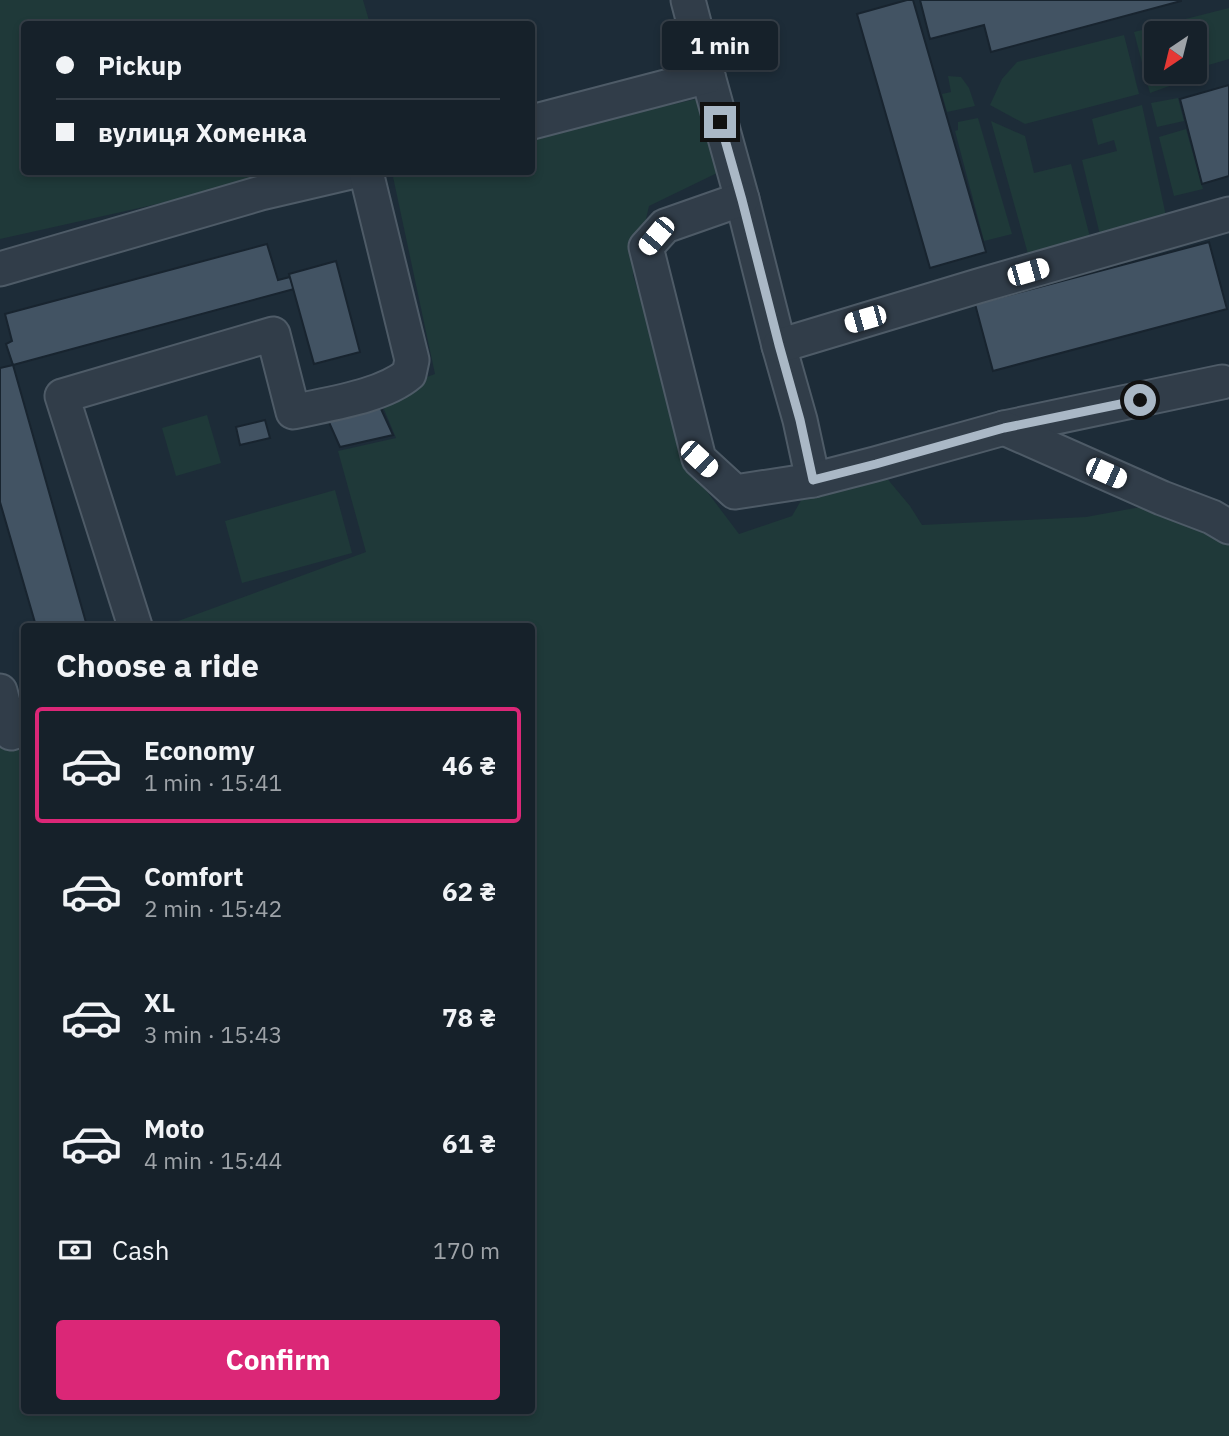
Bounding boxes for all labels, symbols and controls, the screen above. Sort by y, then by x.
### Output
callout: 1 min [662,20,778,69]
north arrow [1144,21,1208,84]
map controls [1144,21,1207,84]
text: 1 min [690,30,750,60]
text: Pickup [98,48,182,82]
route end [704,106,736,138]
text: вулиця Хоменка [98,115,307,149]
car [635,213,678,259]
car [1005,256,1052,288]
car [842,303,889,335]
route start [1124,384,1156,416]
car [677,437,722,481]
car [1083,455,1130,491]
text: Choose a ride [56,644,259,686]
text: Economy [144,733,255,767]
icon: car [60,734,123,797]
text: 46 ₴ [442,748,496,782]
text: 1 min · 15:41 [144,767,282,797]
text: Comfort [144,859,243,893]
icon: car [60,860,123,923]
text: 62 ₴ [442,874,496,908]
text: 2 min · 15:42 [144,893,282,923]
text: XL [144,985,175,1019]
icon: car [60,986,123,1049]
text: 78 ₴ [442,1000,496,1034]
text: 3 min · 15:43 [144,1019,282,1049]
text: Moto [144,1111,204,1145]
icon: car [60,1112,123,1175]
text: 61 ₴ [442,1126,496,1160]
text: 4 min · 15:44 [144,1145,282,1175]
icon: cash [56,1231,94,1269]
text: Cash [112,1233,169,1267]
text: 170 m [433,1235,500,1265]
button: Confirm [56,1320,500,1400]

